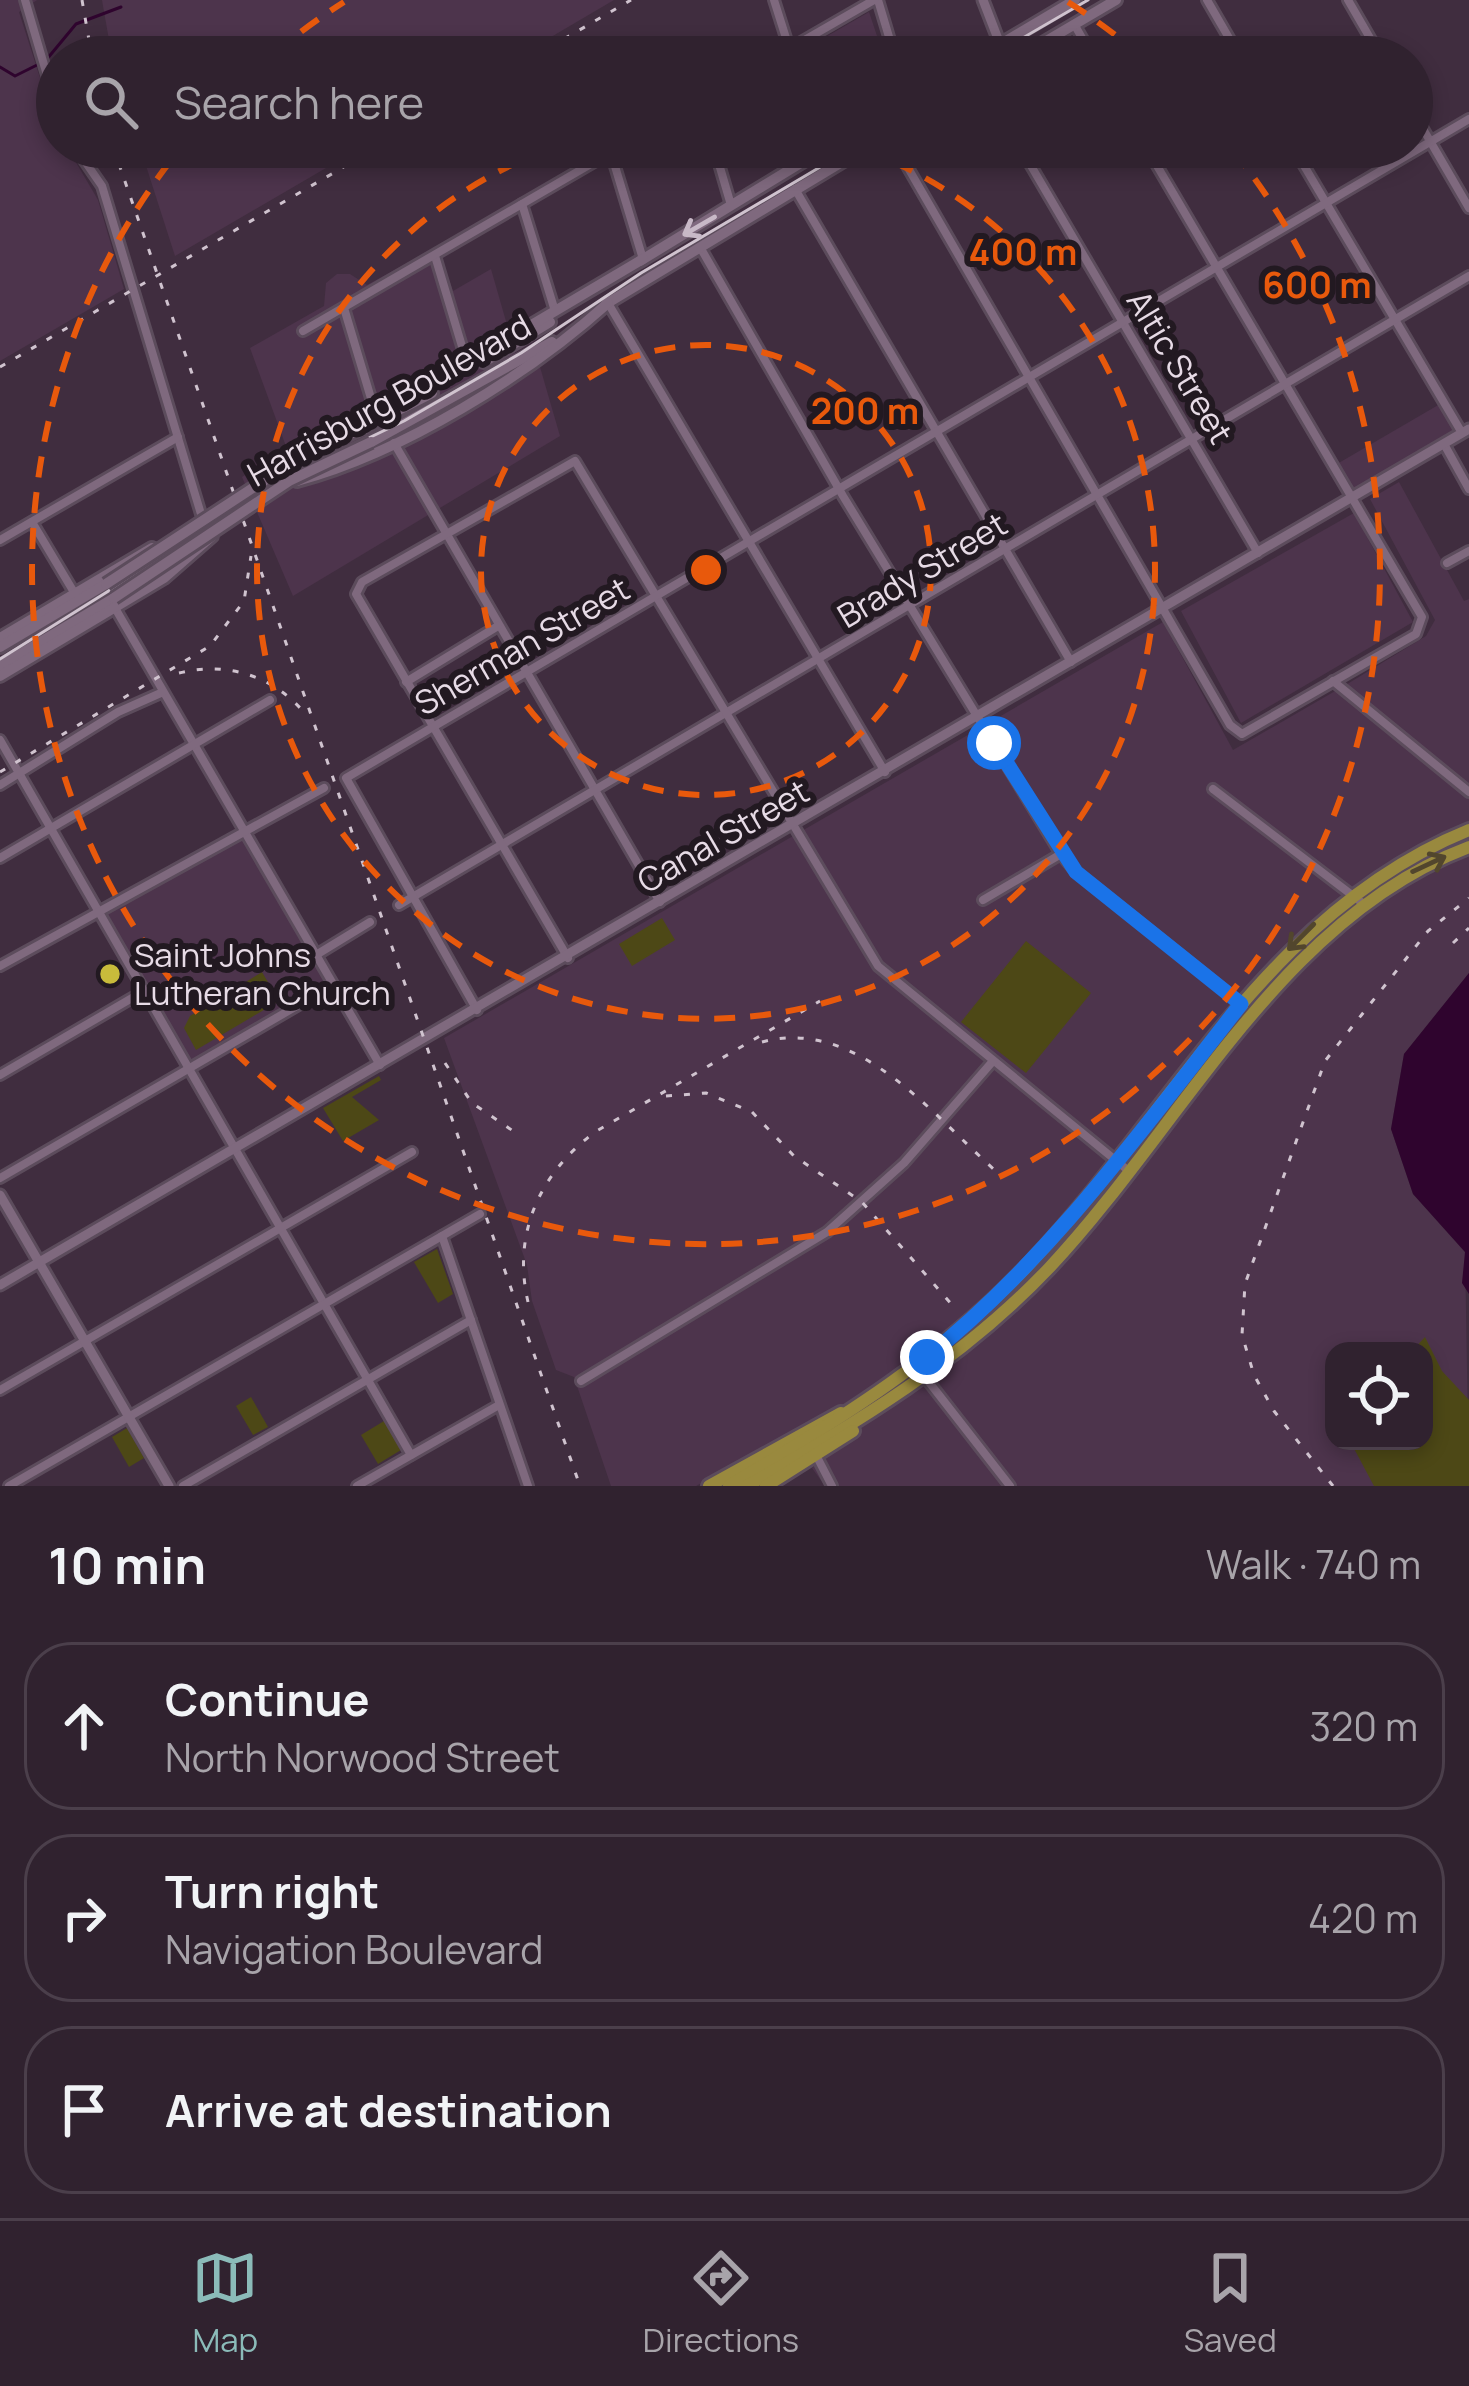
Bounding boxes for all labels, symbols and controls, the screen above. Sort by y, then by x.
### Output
search box [36,36,1433,168]
icon: search [78,69,144,135]
text: Search here [174,71,424,133]
one-way arrow [683,214,717,238]
text: 400 m [969,227,1077,276]
text: 600 m [1262,260,1372,309]
street label: Altic Street [1117,282,1244,452]
street label: Harrisburg Boulevard [239,303,538,496]
text: 200 m [811,386,919,435]
street label: Brady Street [829,501,1015,638]
centre of rings [685,549,727,591]
street label: Sherman Street [406,566,637,725]
route start [967,716,1021,770]
street label: Canal Street [629,768,817,903]
one-way arrow [1410,851,1446,873]
one-way arrow [1287,922,1316,951]
place label: Saint Johns Lutheran Church [134,932,391,1015]
marker: Saint Johns Lutheran Church [97,961,123,987]
route end [900,1330,954,1384]
map controls [1325,1342,1433,1450]
button: locate [1325,1342,1433,1450]
text: 10 min [48,1530,206,1599]
text: Walk · 740 m [1206,1537,1421,1591]
text: Continue [165,1668,370,1730]
icon: ahead [51,1693,117,1759]
text: 320 m [1310,1699,1418,1753]
text: North Norwood Street [165,1730,560,1784]
text: Turn right [165,1860,379,1922]
icon: right [51,1885,117,1951]
text: 420 m [1308,1891,1418,1945]
text: Navigation Boulevard [165,1922,543,1976]
icon: arrive [51,2077,117,2143]
text: Arrive at destination [165,2079,612,2141]
tab: Map [192,2245,258,2362]
tab: Directions [643,2245,799,2362]
tab: Saved [1184,2245,1277,2362]

